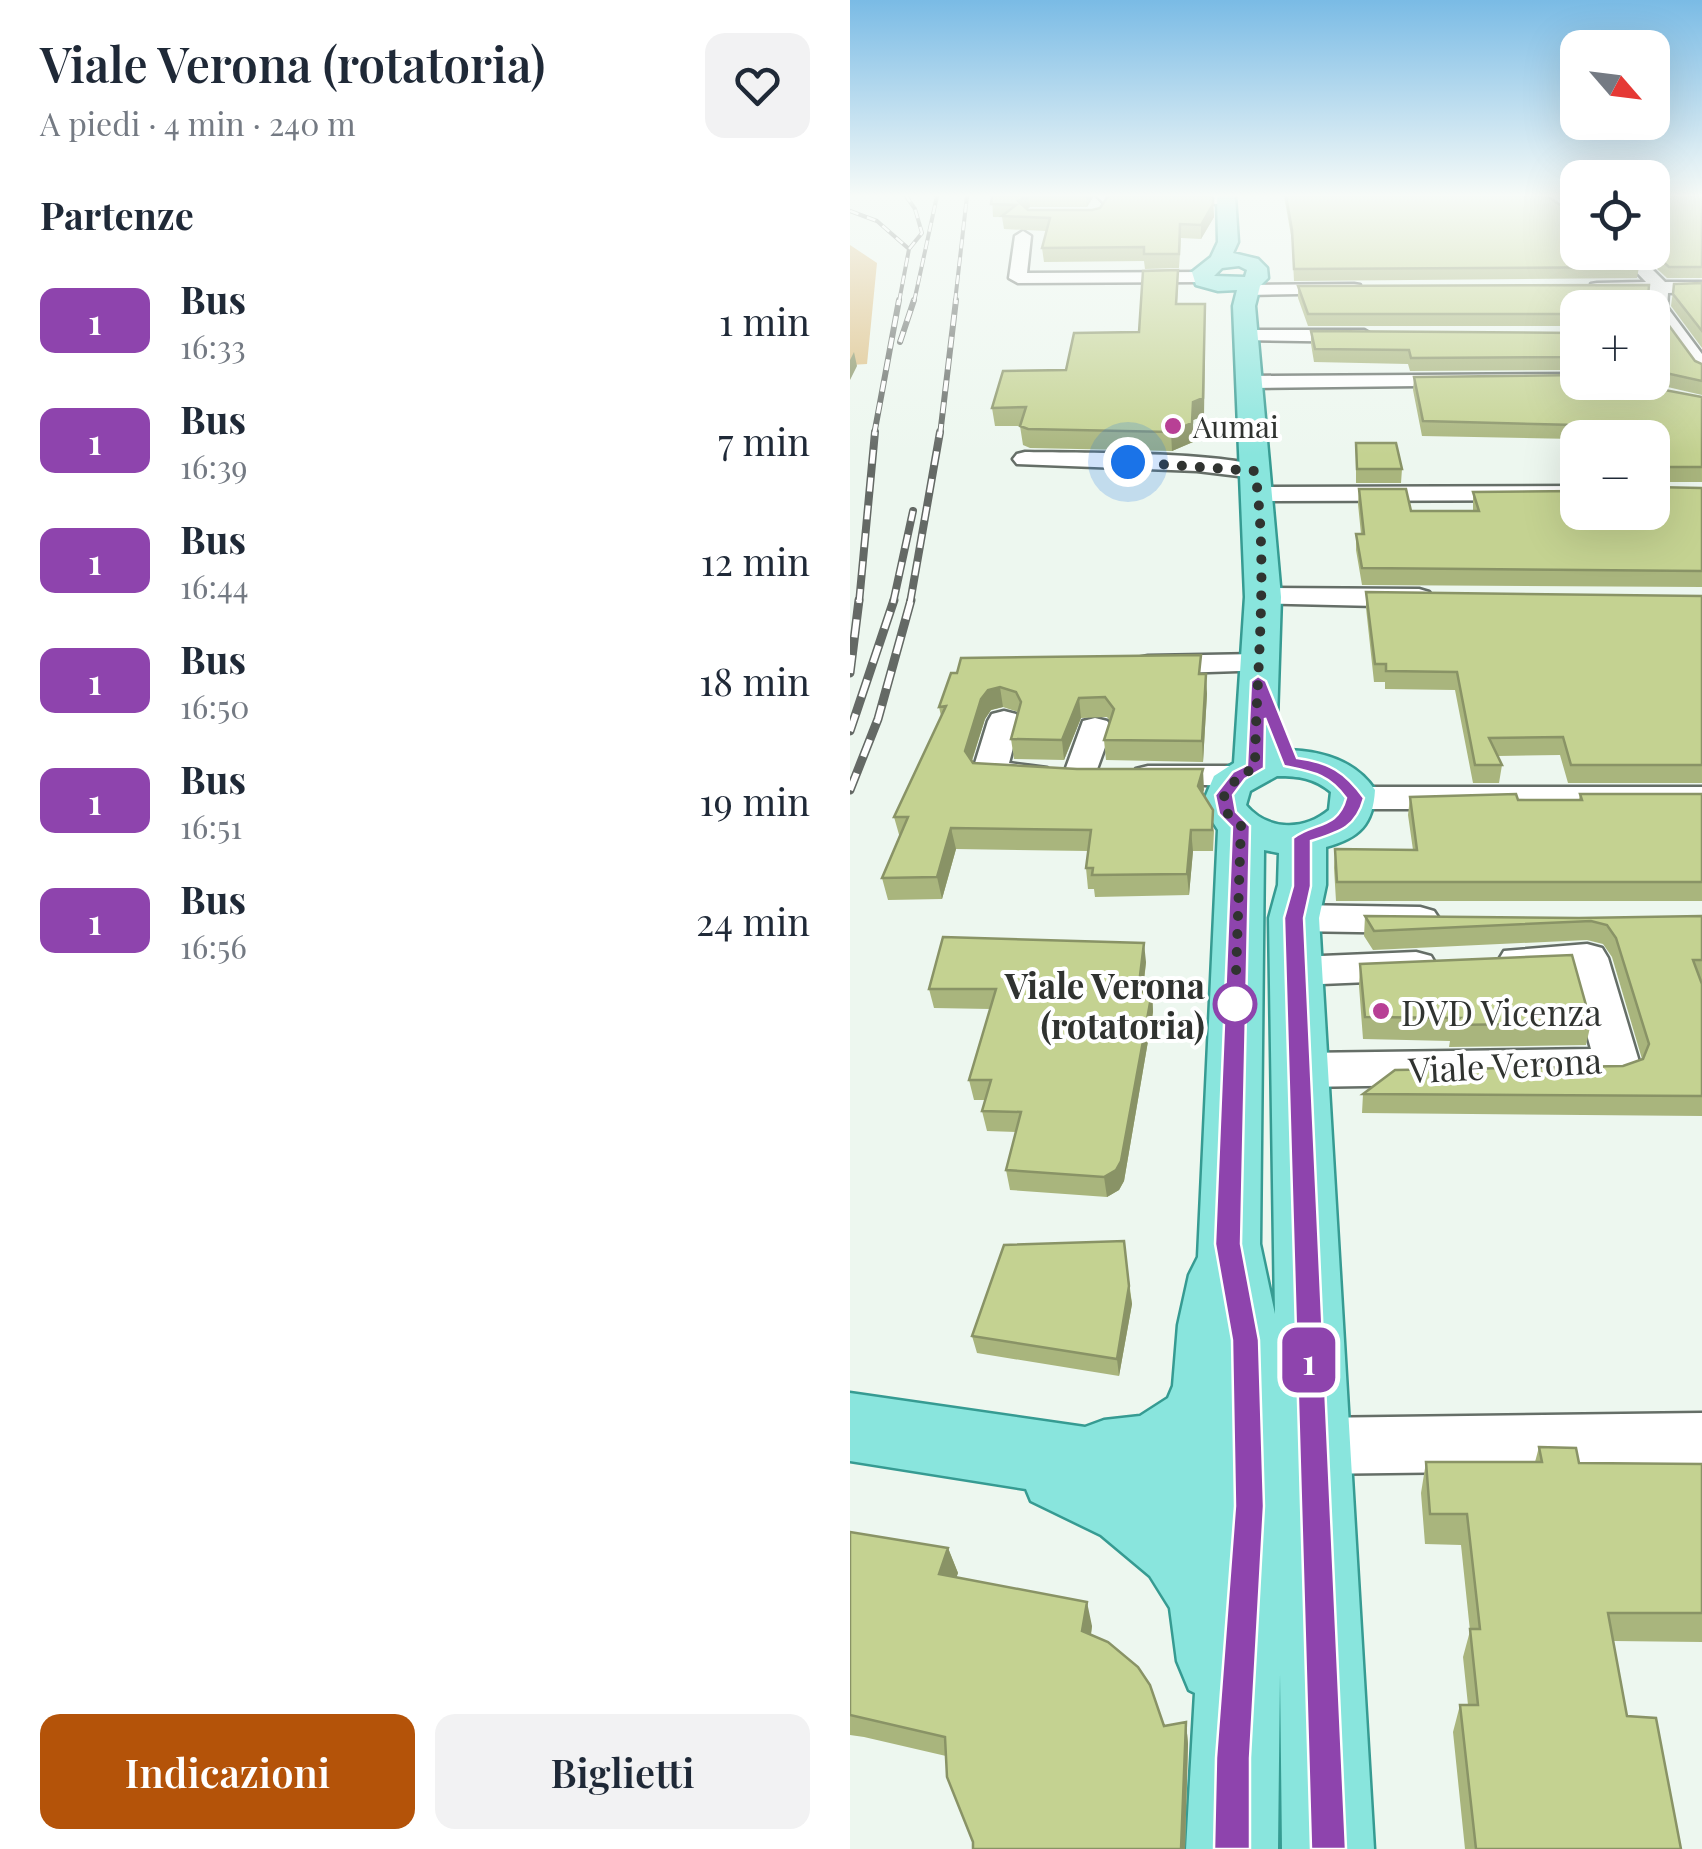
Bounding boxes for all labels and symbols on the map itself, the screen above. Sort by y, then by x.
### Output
north arrow [1560,30,1670,140]
place label: Aumai [1192,406,1279,446]
marker: Aumai [1162,415,1184,437]
your location [1103,437,1153,487]
place label: Viale Verona (rotatoria) [1004,961,1205,1048]
marker: Viale Verona (rotatoria) [1214,983,1256,1025]
place label: DVD Vicenza [1401,988,1602,1035]
marker: DVD Vicenza [1370,1000,1392,1022]
street label: Viale Verona [1406,1035,1604,1093]
line badge: 1 [1276,1328,1342,1392]

